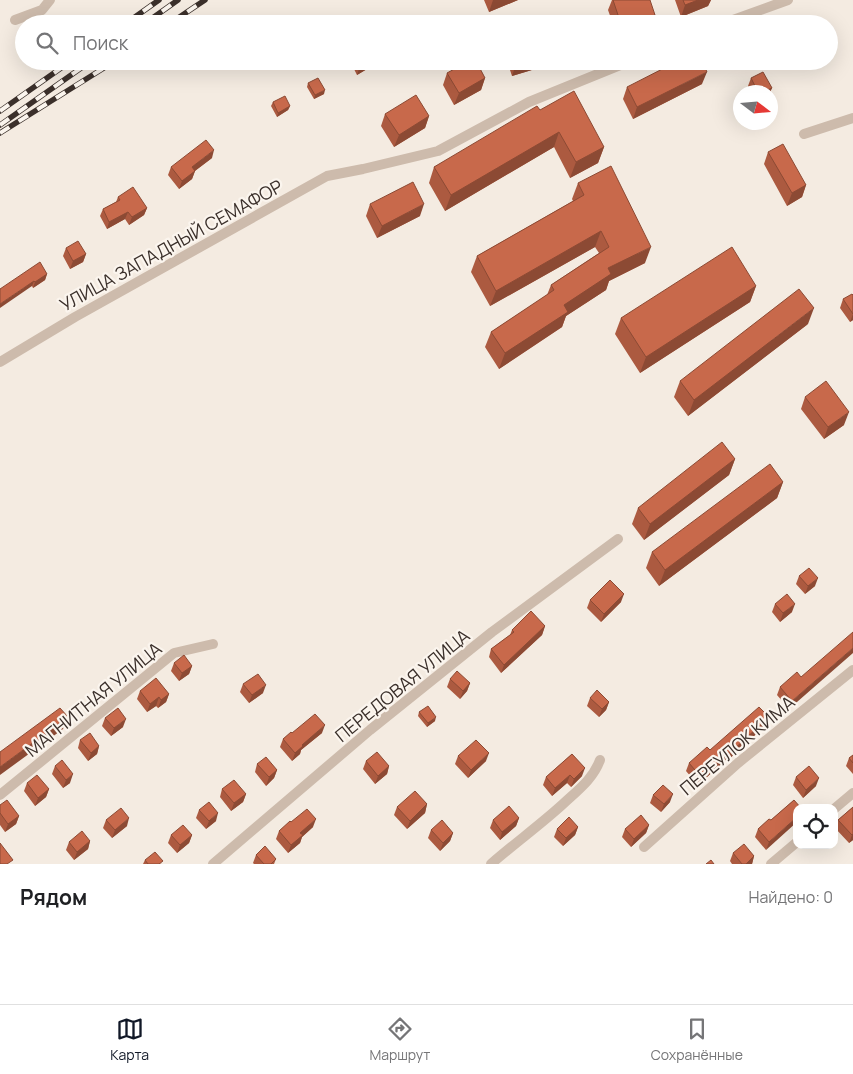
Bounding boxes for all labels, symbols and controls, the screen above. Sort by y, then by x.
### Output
search box [15,15,838,70]
icon: search [33,29,61,57]
text: Поиск [73,30,128,56]
north arrow [733,85,778,130]
street label: УЛИЦА ЗАПАДНЫЙ СЕМАФОР [55,174,287,316]
street label: ПЕРЕДОВАЯ УЛИЦА [330,623,475,747]
street label: МАГНИТНАЯ УЛИЦА [20,636,167,762]
street label: ПЕРЕУЛОК КИМА [675,690,800,800]
map controls [793,804,838,849]
button: locate [793,804,838,849]
text: Рядом [20,883,87,911]
text: Найдено: 0 [748,886,833,908]
tab: Карта [110,1015,149,1064]
tab: Маршрут [369,1015,430,1064]
tab: Сохранённые [651,1015,743,1064]

